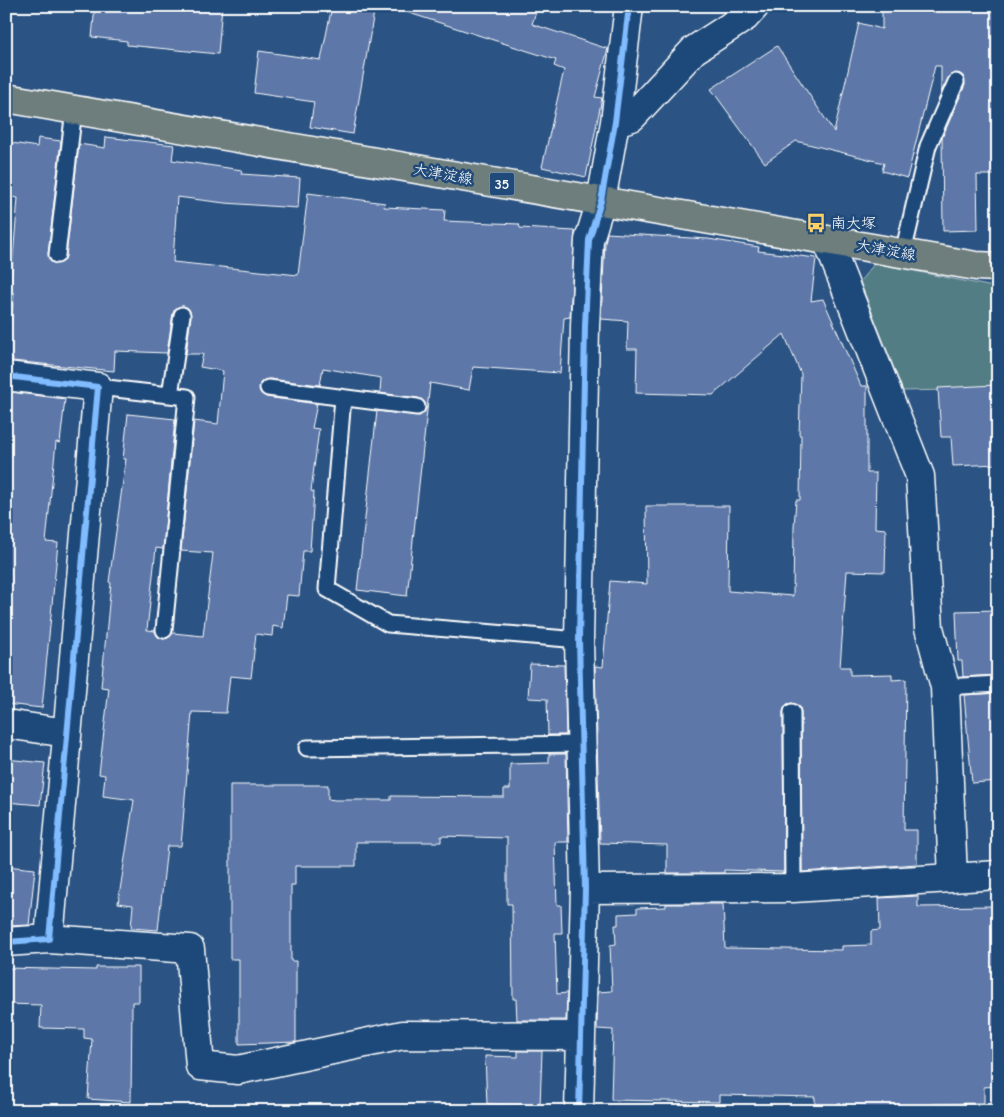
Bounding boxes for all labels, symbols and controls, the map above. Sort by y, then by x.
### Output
street label: 大津淀線 [412,160,474,188]
road number: 35 [490,172,514,195]
bus stop icon: 南大塚 [805,212,827,234]
place label: 南大塚 [831,214,876,232]
street label: 大津淀線 [855,236,917,264]

